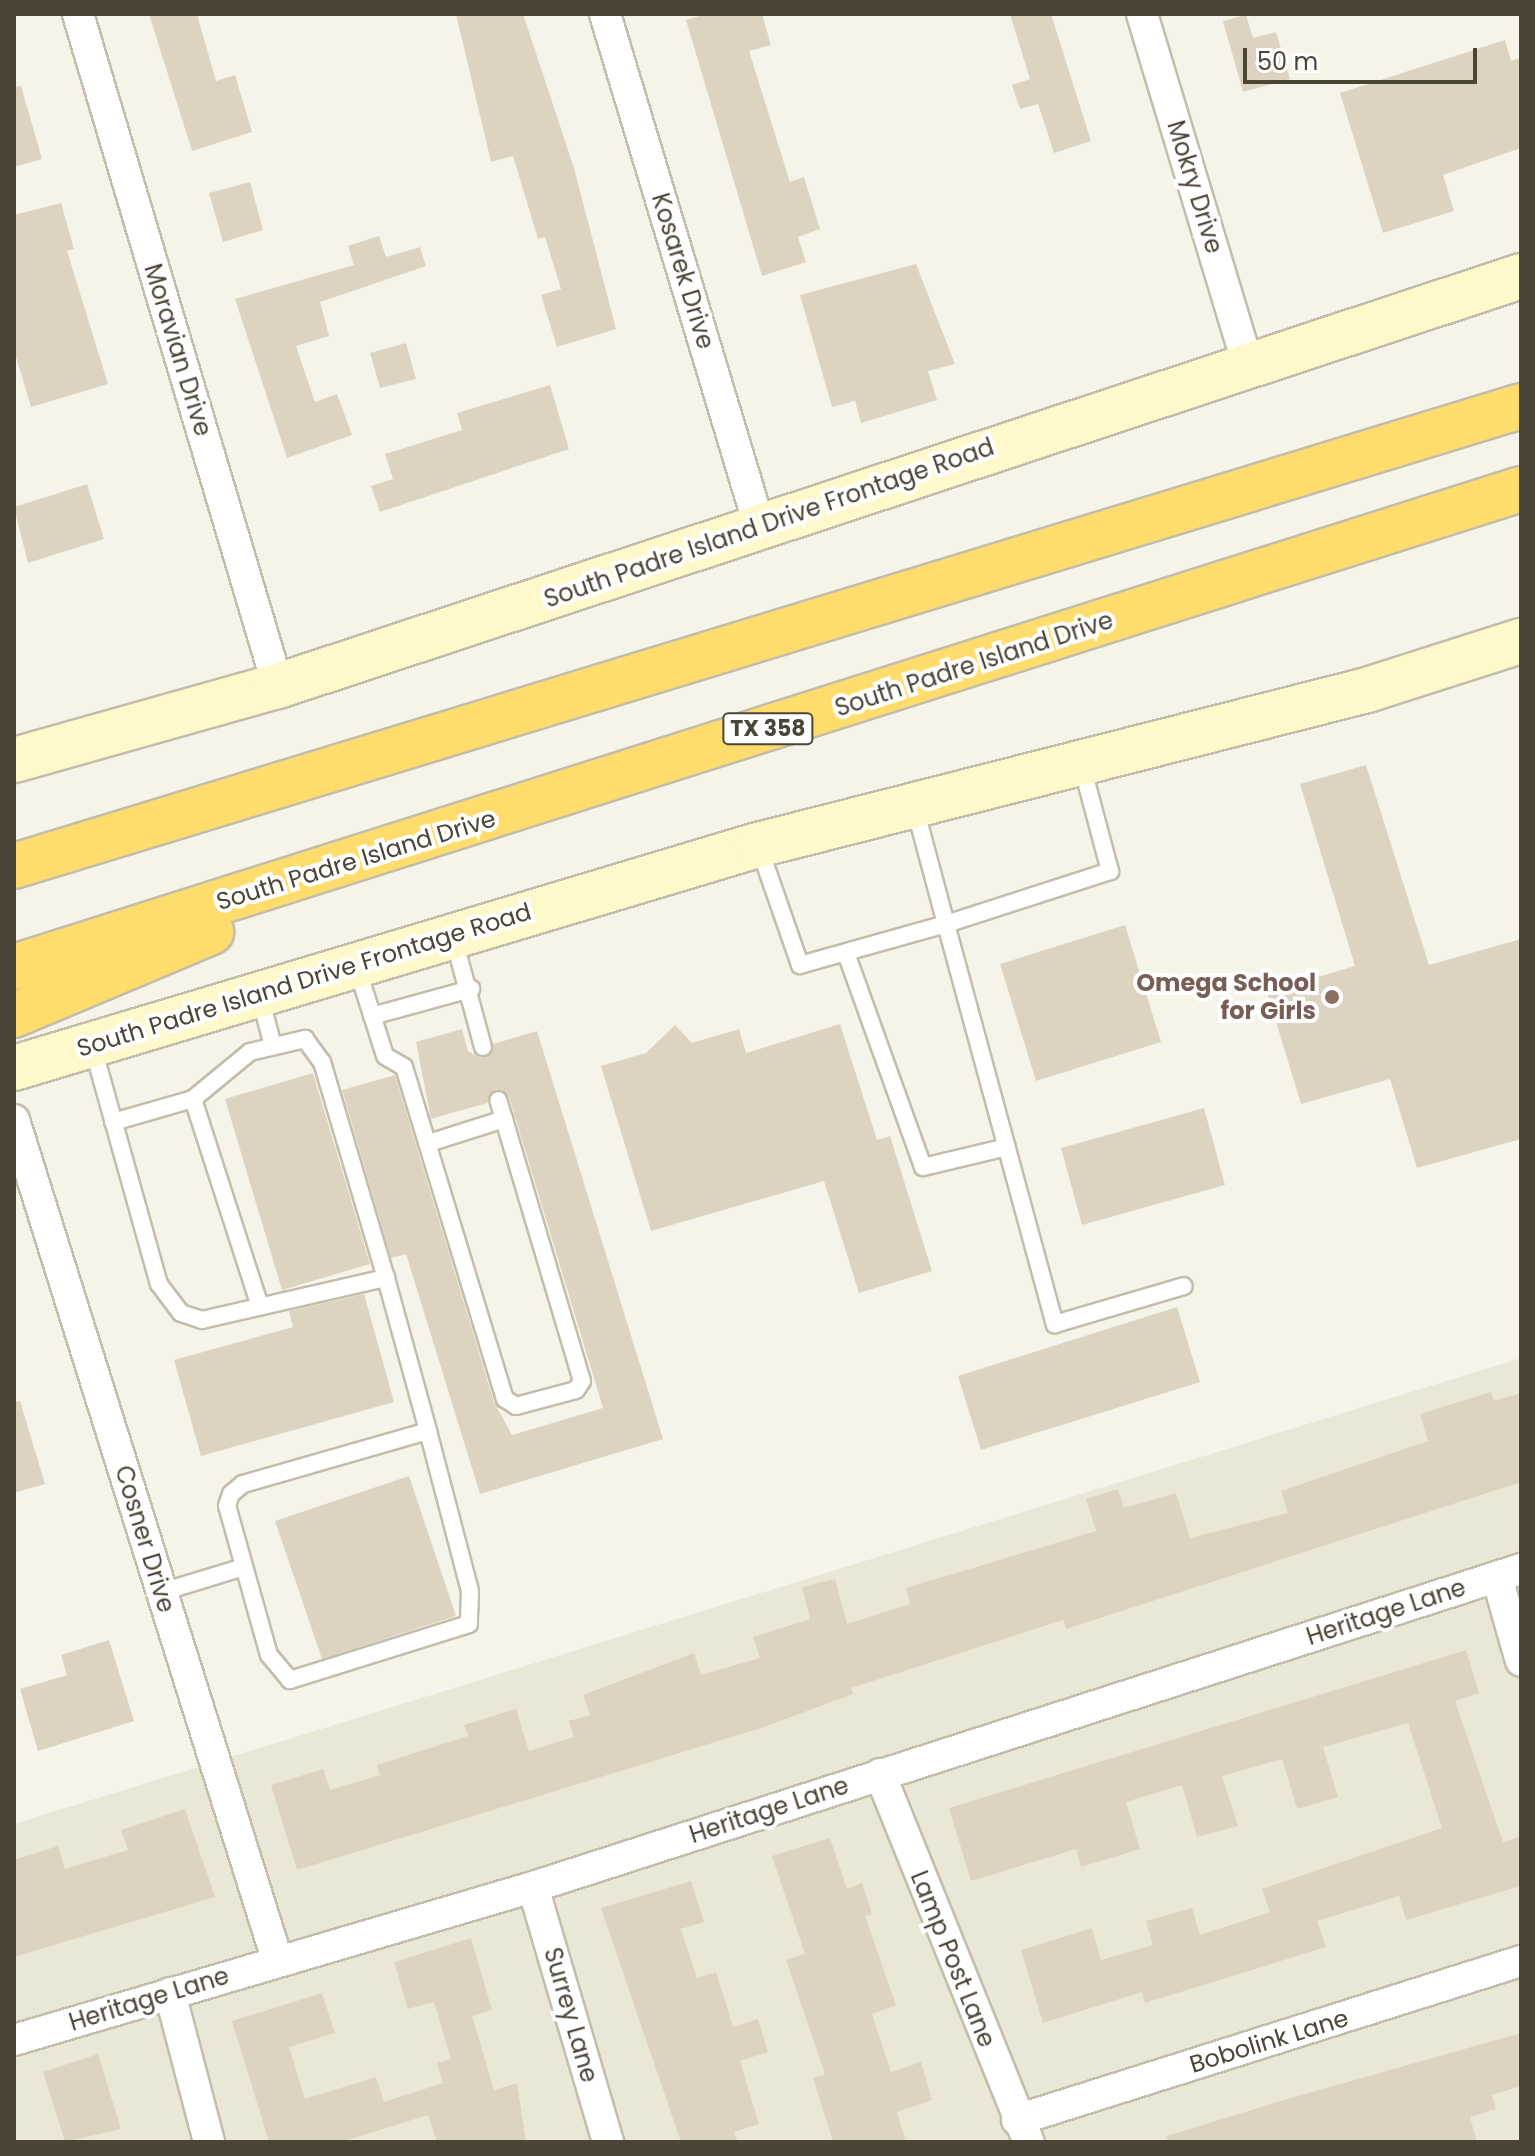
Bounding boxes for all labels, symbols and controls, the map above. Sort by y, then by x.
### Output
scale bar [1247,32,1481,82]
text: 50 m [1257,45,1318,78]
street label: Mokry Drive [1161,117,1229,257]
street label: Kosarek Drive [646,190,720,352]
street label: Moravian Drive [138,260,218,440]
street label: South Padre Island Drive Frontage Road [540,432,998,614]
street label: South Padre Island Drive [831,605,1117,723]
road number: TX 358 [722,711,814,747]
street label: South Padre Island Drive [213,804,499,916]
street label: South Padre Island Drive Frontage Road [73,897,535,1063]
place label: Omega School for Girls [1136,969,1316,1025]
marker: Omega School for Girls [1323,988,1341,1006]
street label: Cosner Drive [109,1462,181,1616]
street label: Heritage Lane [1303,1573,1469,1651]
street label: Heritage Lane [686,1771,852,1849]
street label: Lamp Post Lane [904,1867,1002,2051]
street label: Surrey Lane [538,1944,604,2086]
street label: Heritage Lane [66,1961,232,2037]
street label: Bobolink Lane [1186,2003,1352,2079]

